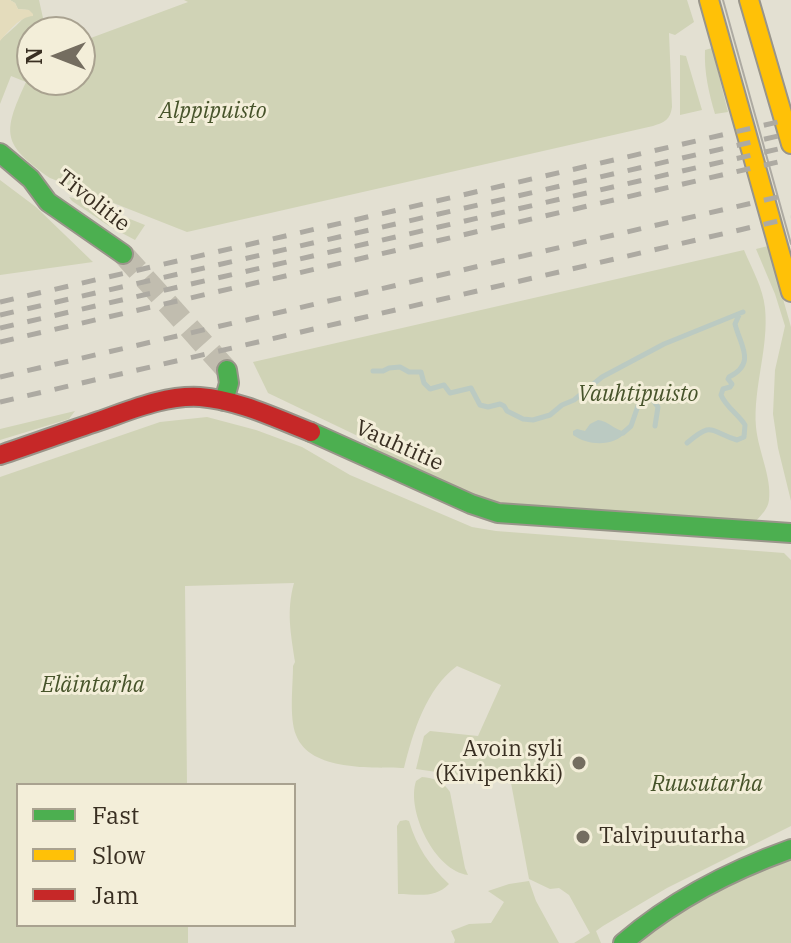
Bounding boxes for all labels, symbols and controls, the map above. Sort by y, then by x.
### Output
north arrow [16,16,96,96]
text: N [19,47,48,65]
park label: Alppipuisto [159,99,267,125]
street label: Tivolitie [51,164,135,238]
park label: Vauhtipuisto [578,382,698,408]
street label: Vauhtitie [351,415,447,477]
park label: Eläintarha [41,673,145,699]
place label: Avoin syli (Kivipenkki) [435,737,563,788]
marker: Avoin syli (Kivipenkki) [570,754,588,772]
park label: Ruusutarha [651,772,763,798]
legend [16,783,296,927]
text: Fast [92,799,139,831]
place label: Talvipuutarha [599,824,746,850]
marker: Talvipuutarha [574,828,592,846]
text: Slow [92,839,145,871]
text: Jam [92,879,139,911]

